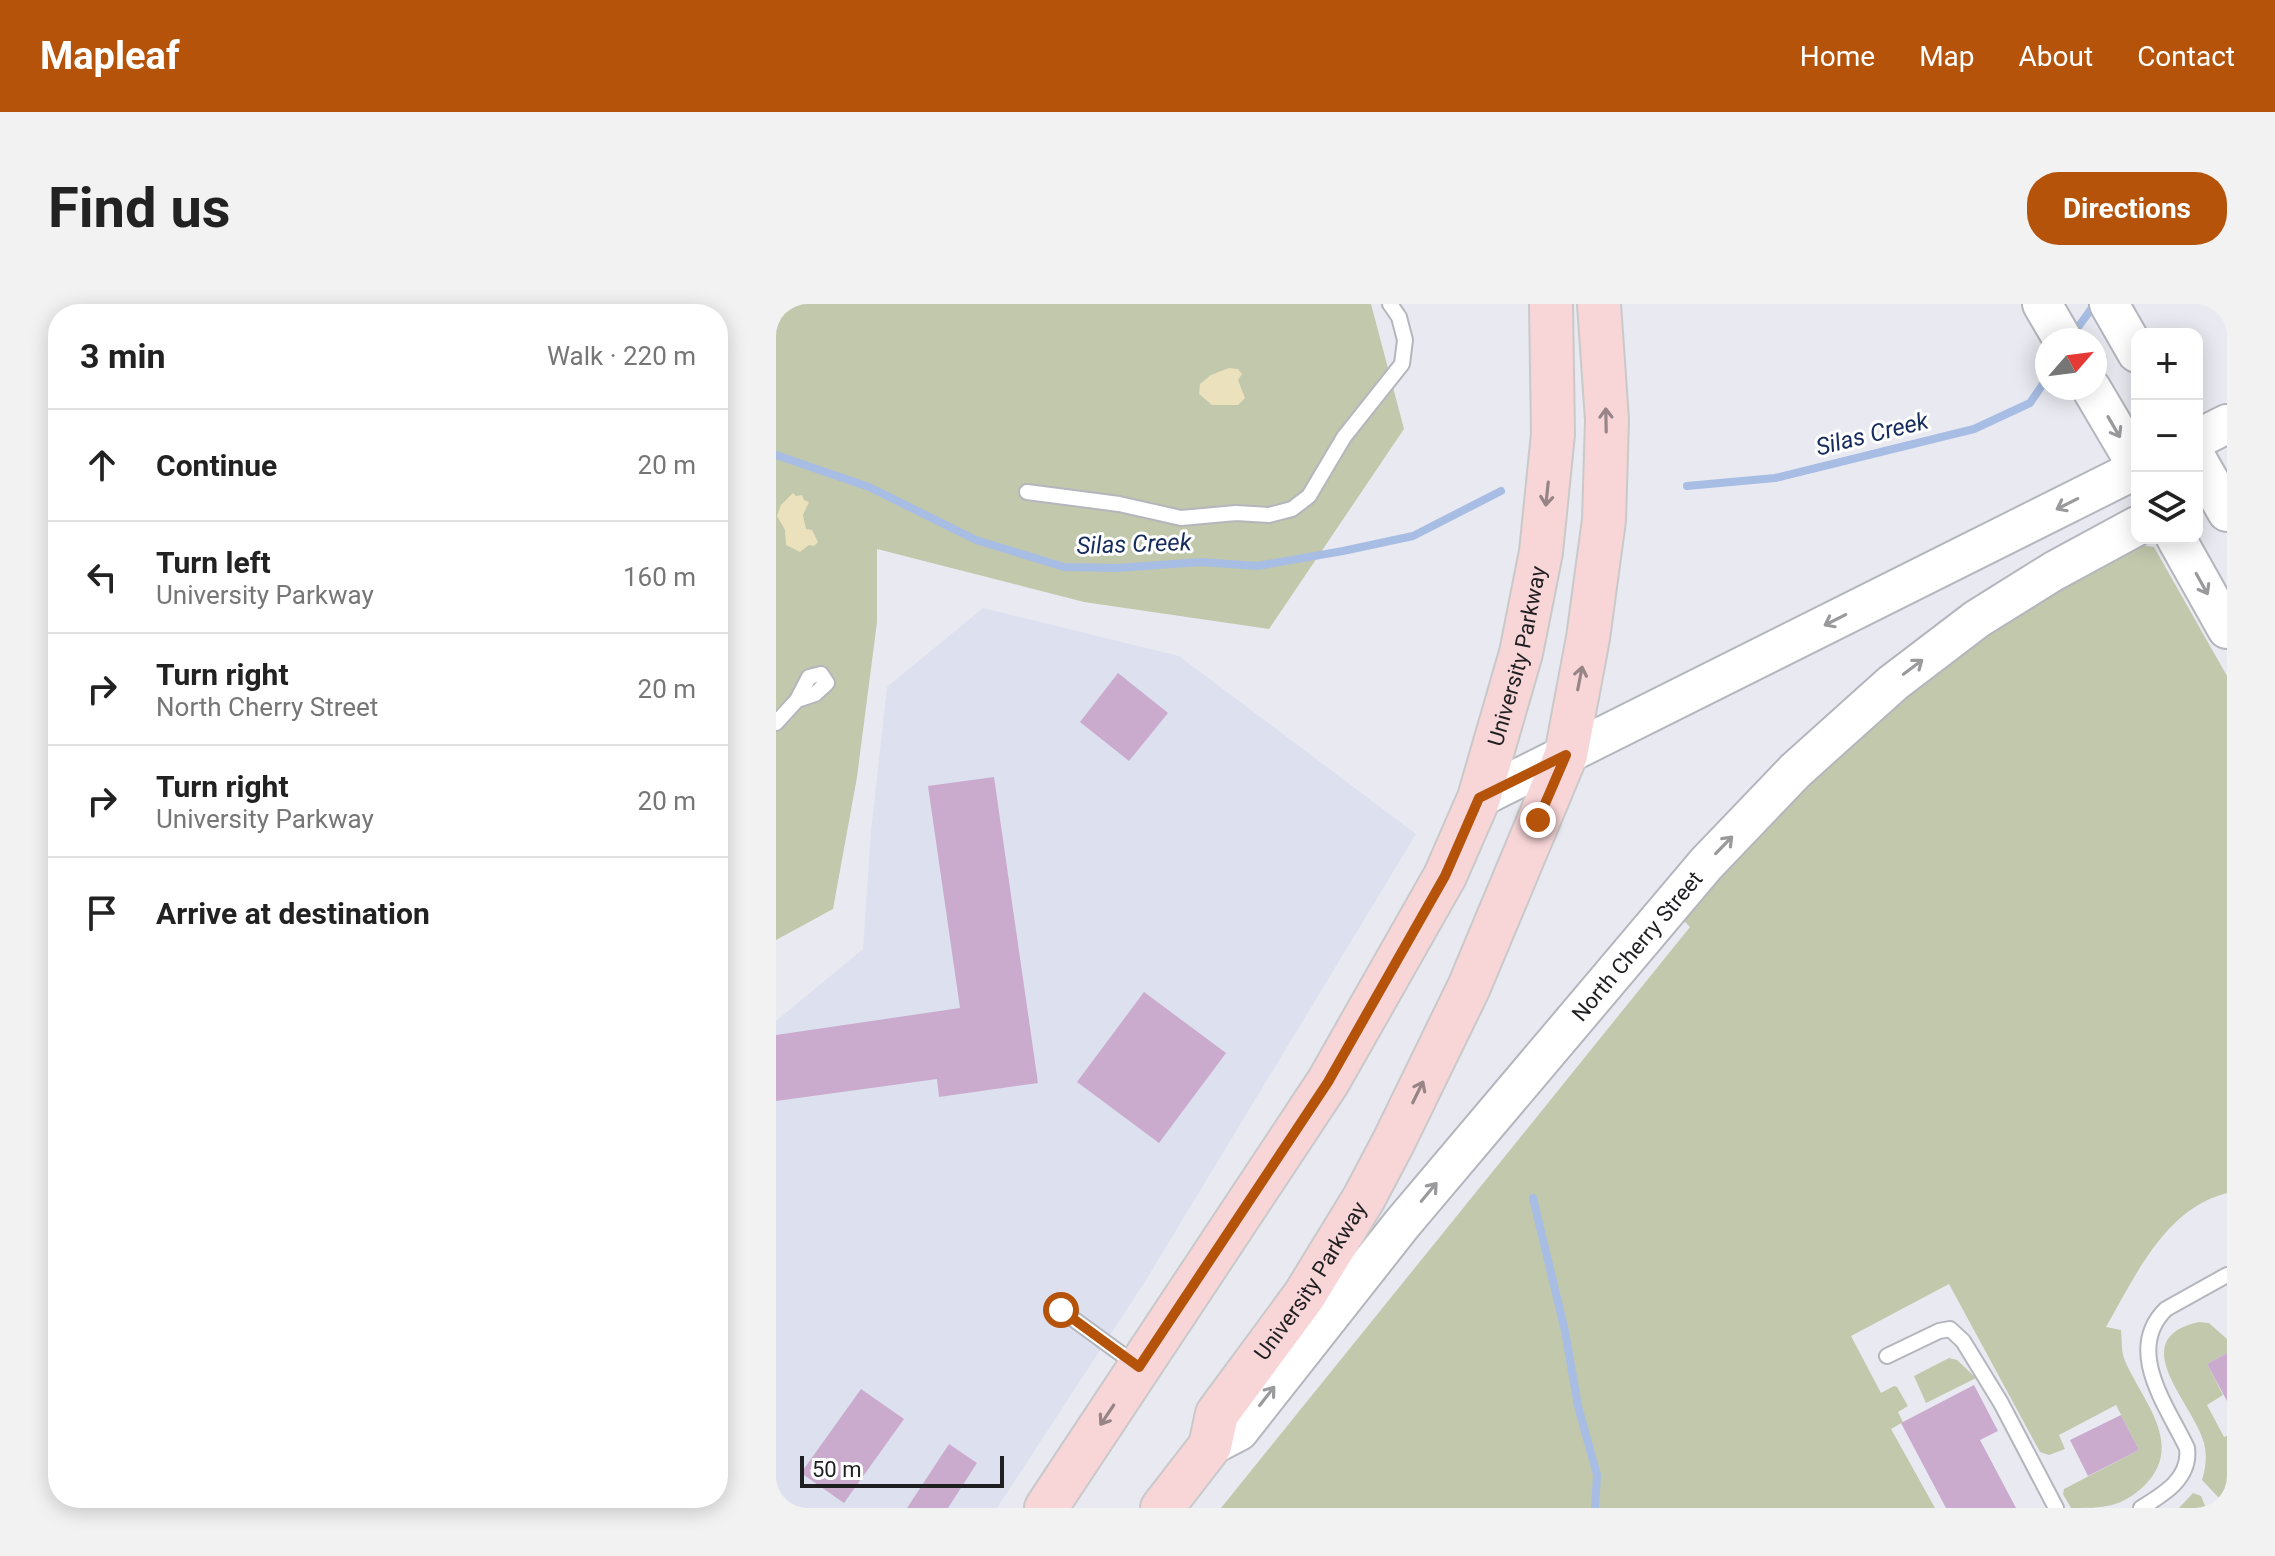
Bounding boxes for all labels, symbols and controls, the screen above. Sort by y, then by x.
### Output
text: Mapleaf [40,34,180,78]
text: Home [1800,40,1875,73]
text: Map [1919,40,1975,73]
text: About [2019,40,2093,73]
text: Contact [2137,40,2235,73]
button: Directions [2027,172,2227,245]
text: Find us [48,175,231,241]
north arrow [2035,328,2107,400]
map controls [2131,328,2203,544]
button: + [2131,328,2203,400]
text: 3 min [80,336,165,376]
text: Walk · 220 m [547,341,696,371]
button: − [2131,400,2203,472]
water label: Silas Creek [1813,406,1932,461]
one-way arrow [1599,407,1614,434]
one-way arrow [2106,415,2122,438]
icon: ahead [80,443,124,487]
text: Continue [156,448,277,483]
text: 20 m [638,450,696,480]
button: layers [2131,472,2203,544]
one-way arrow [1539,480,1554,507]
one-way arrow [2056,496,2080,512]
water label: Silas Creek [1076,528,1193,560]
text: Turn left [156,545,271,580]
icon: left [80,555,124,599]
text: 160 m [623,562,696,592]
street label: University Parkway [1482,563,1551,749]
one-way arrow [2195,571,2210,595]
text: University Parkway [156,580,374,610]
one-way arrow [1823,613,1847,628]
text: Turn right [156,657,289,692]
one-way arrow [1902,659,1924,676]
one-way arrow [1574,666,1589,691]
icon: right [80,667,124,711]
text: 20 m [638,674,696,704]
text: North Cherry Street [156,692,378,722]
text: Turn right [156,769,289,804]
icon: right [80,779,124,823]
text: 20 m [638,786,696,816]
route end [1520,802,1556,838]
text: University Parkway [156,804,374,834]
one-way arrow [1714,836,1733,855]
street label: North Cherry Street [1566,866,1707,1026]
icon: arrive [80,891,124,935]
text: Arrive at destination [156,896,430,931]
one-way arrow [1411,1080,1427,1104]
one-way arrow [1420,1183,1438,1203]
street label: University Parkway [1249,1197,1372,1365]
route start [1043,1292,1079,1328]
one-way arrow [1258,1386,1275,1407]
one-way arrow [1099,1404,1115,1426]
scale bar [800,1452,1004,1488]
text: 50 m [812,1457,861,1482]

